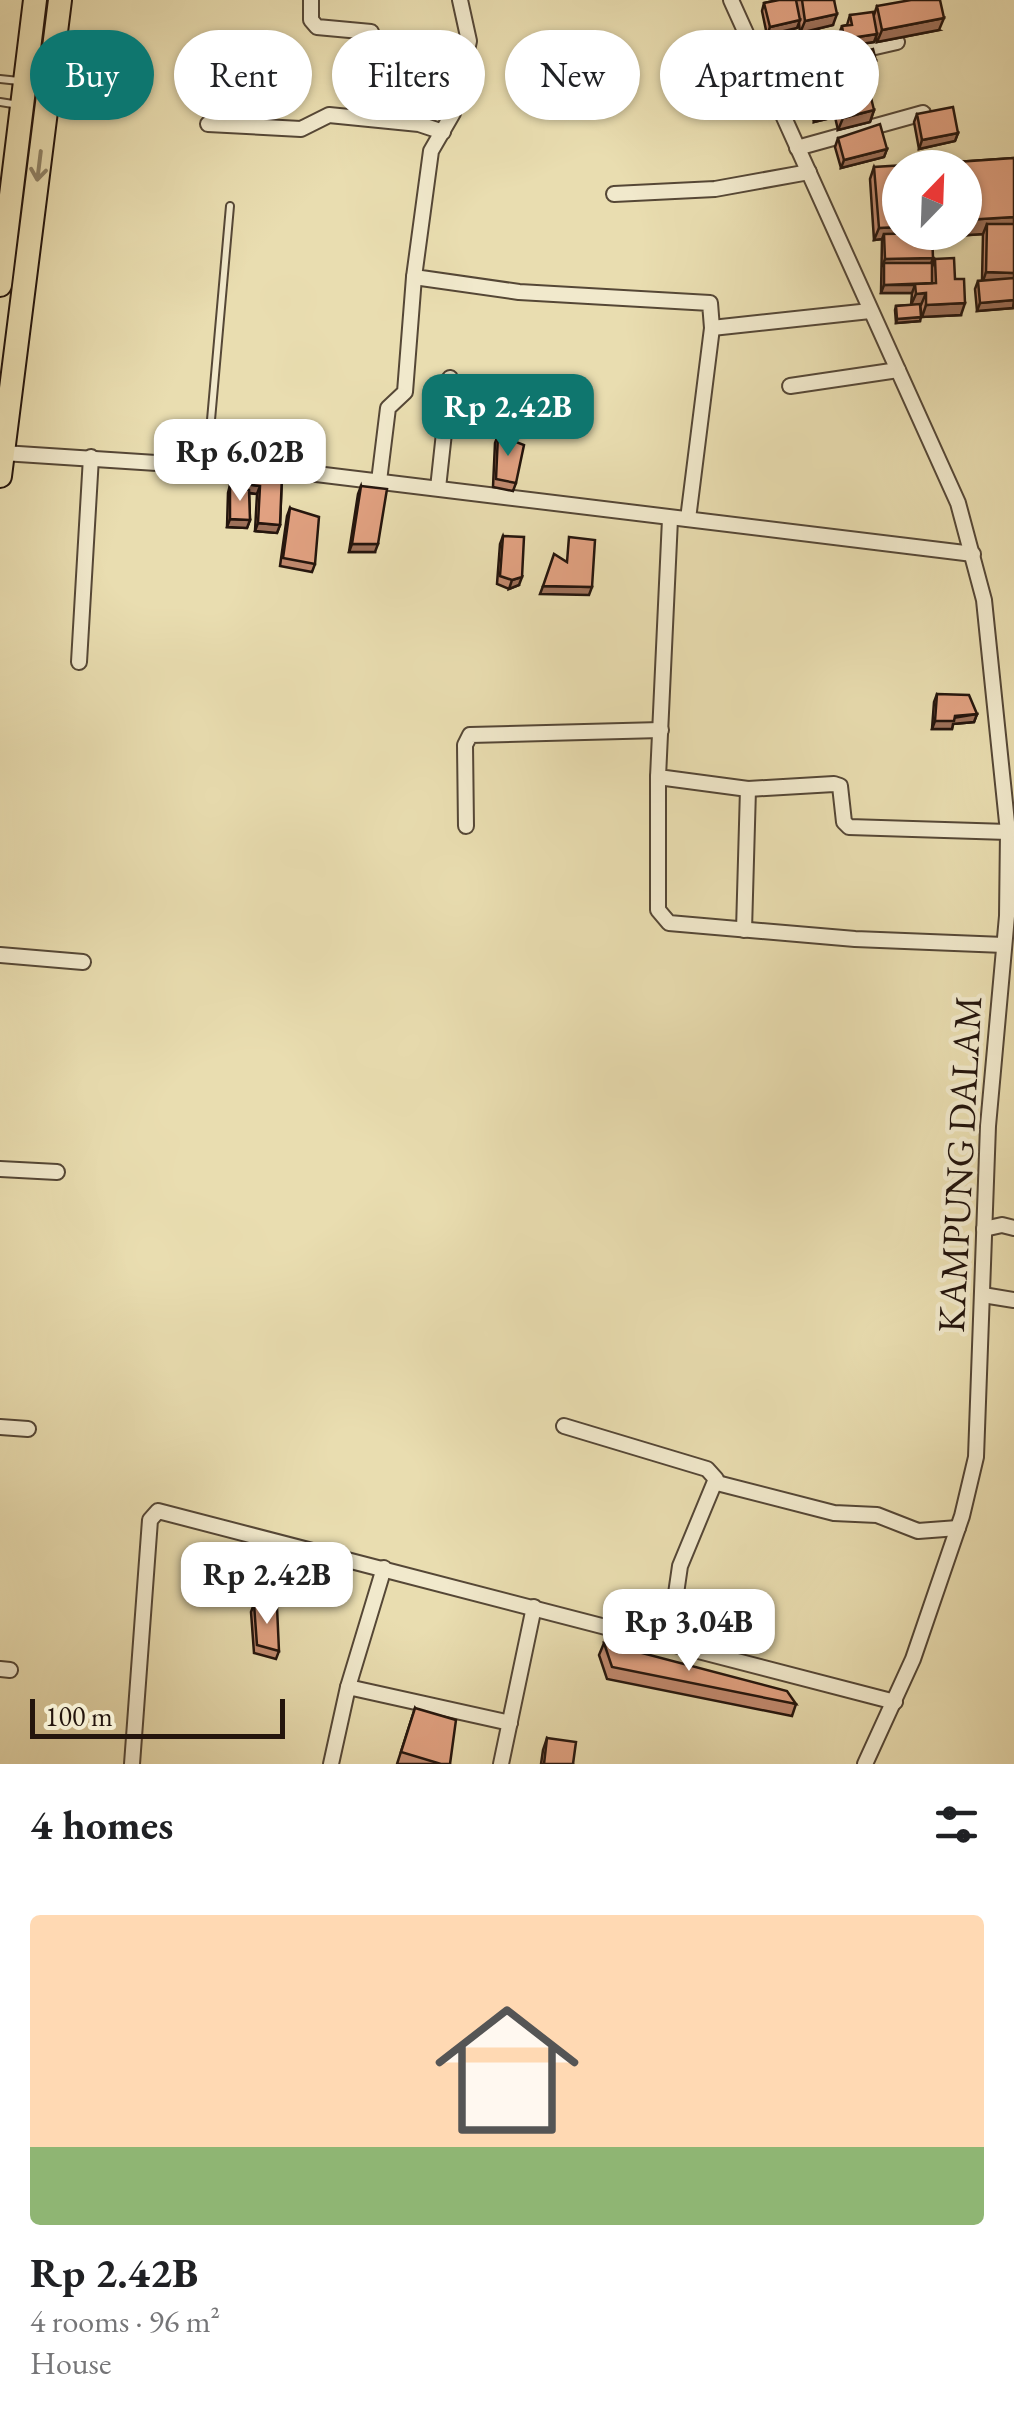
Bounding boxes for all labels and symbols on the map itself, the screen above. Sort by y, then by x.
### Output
one-way arrow [29,150,48,182]
north arrow [882,150,982,250]
pin: Rp 2.42B [405,374,611,459]
pin: Rp 6.02B [137,419,343,504]
street label: KAMPUNG DALAM [926,994,992,1334]
pin: Rp 2.42B [164,1542,370,1627]
pin: Rp 3.04B [586,1589,792,1674]
scale bar [30,1694,285,1738]

